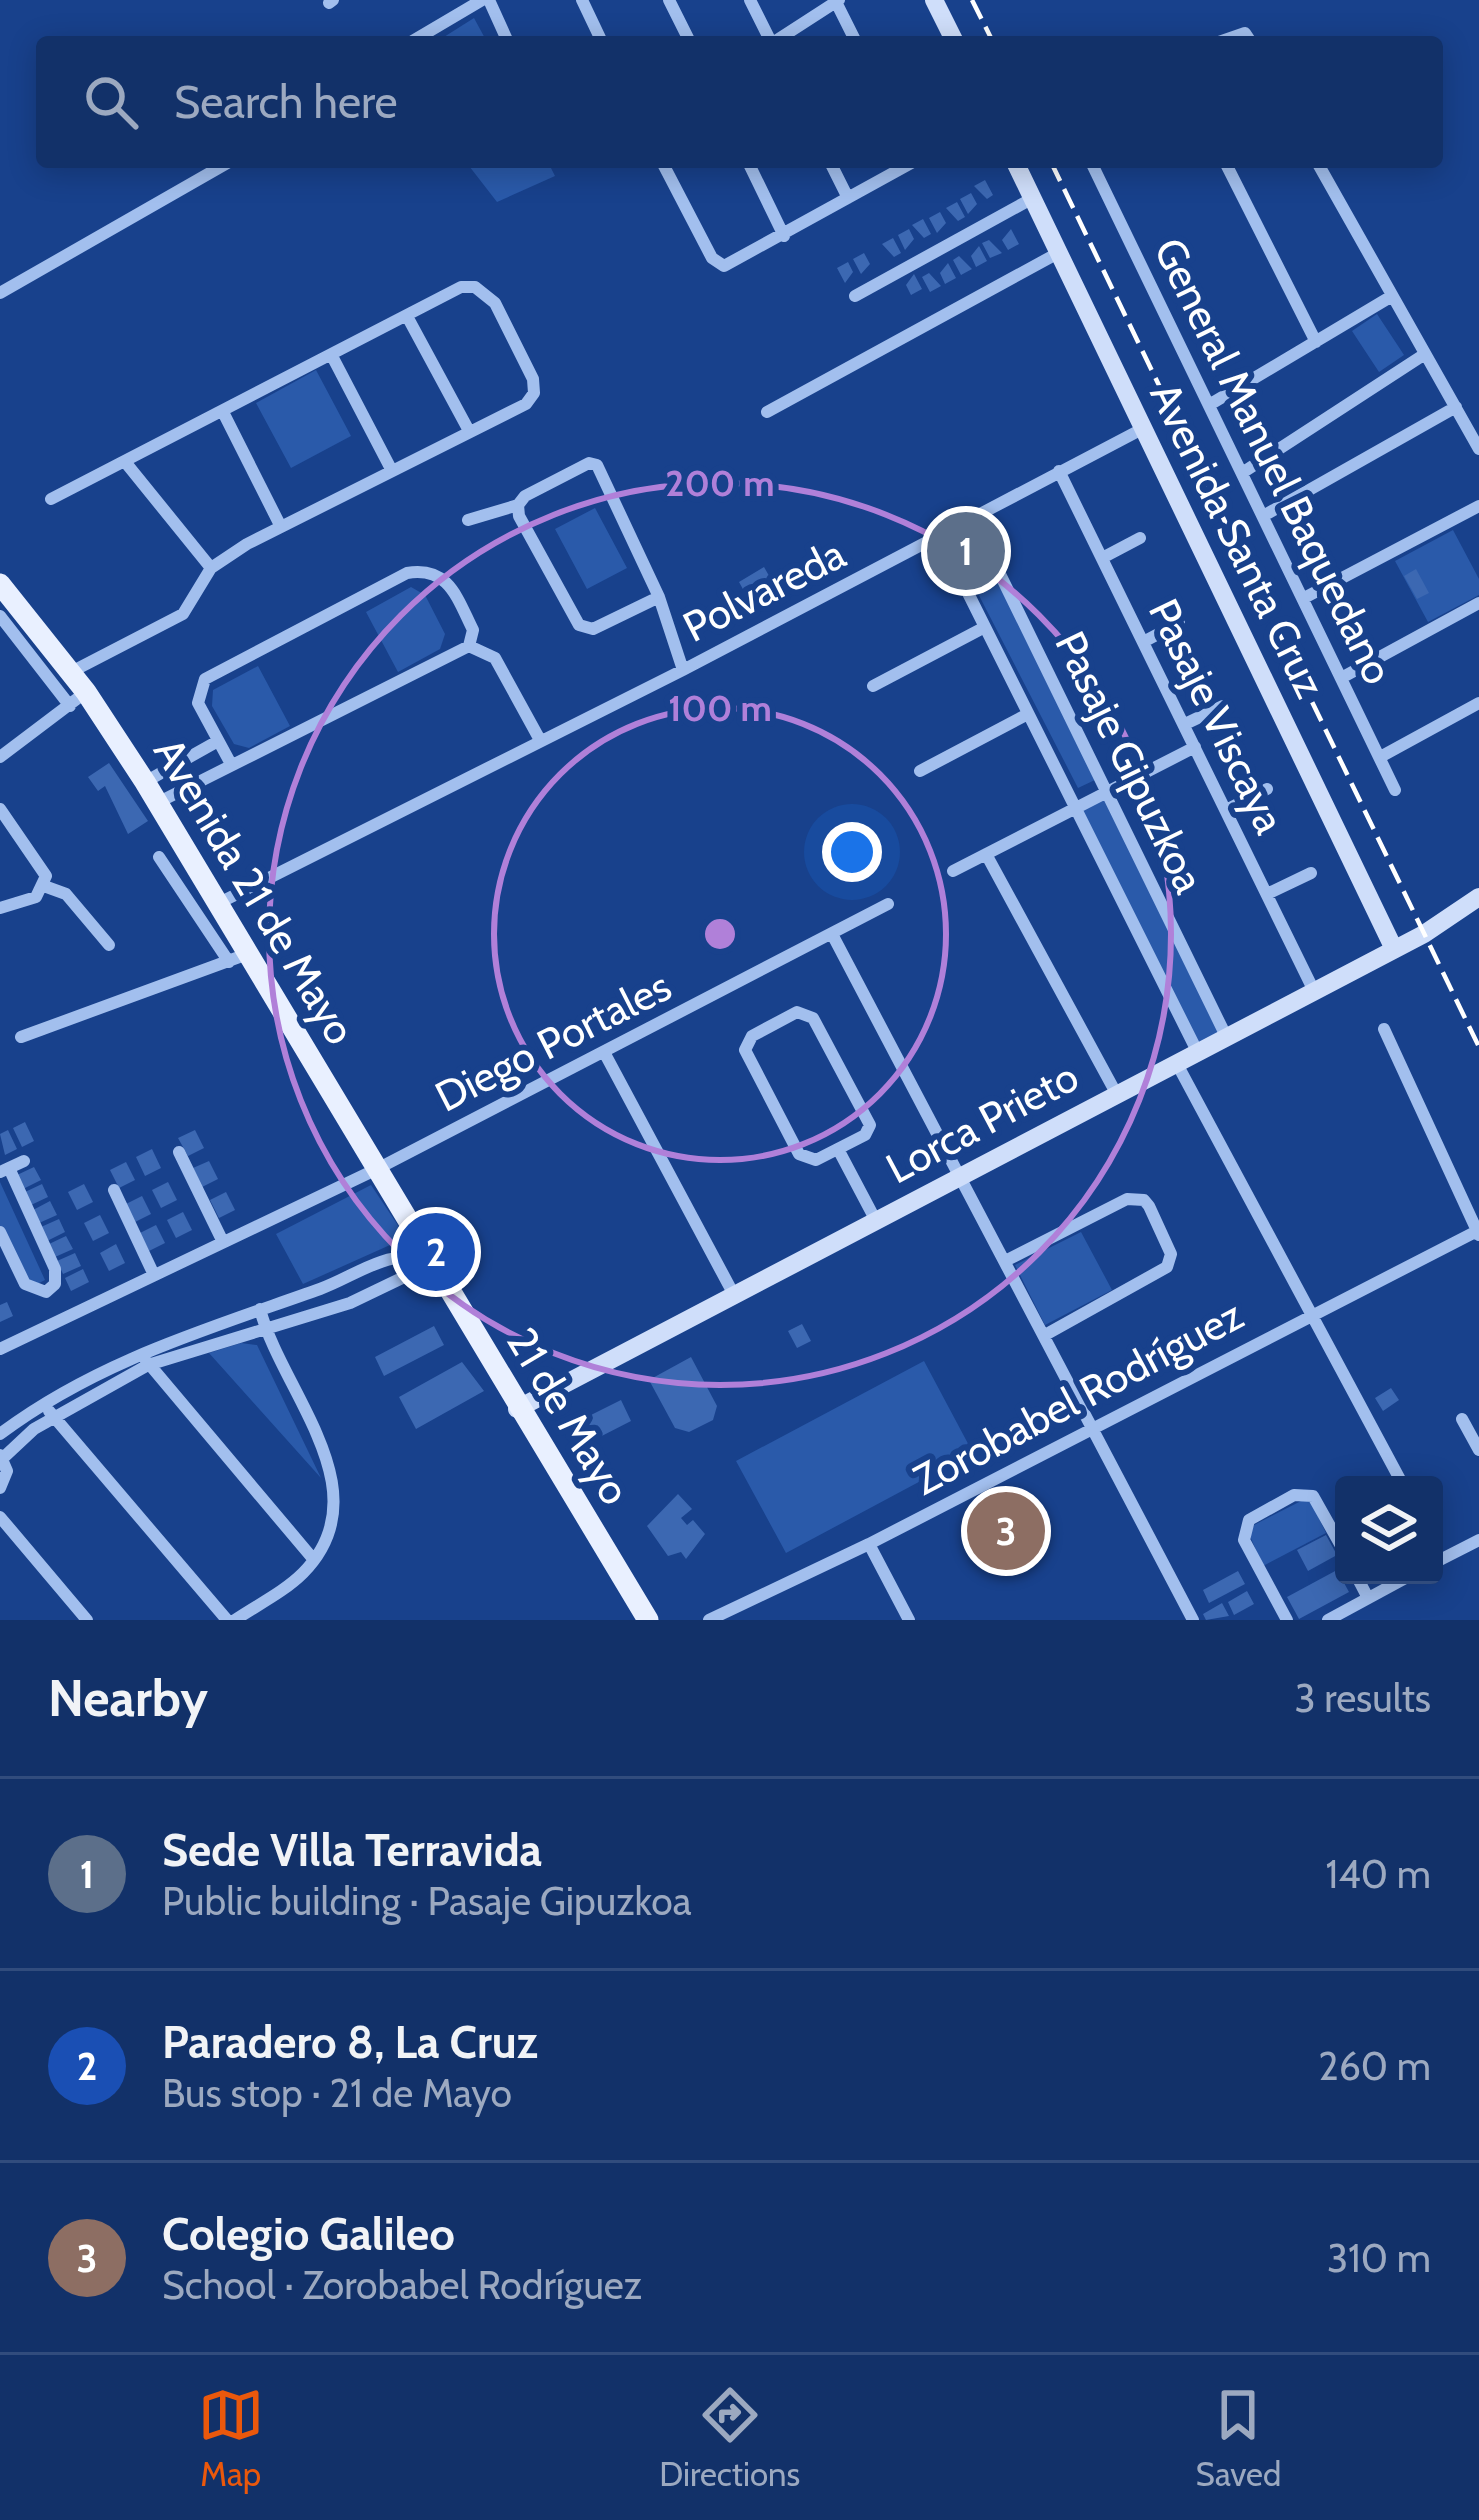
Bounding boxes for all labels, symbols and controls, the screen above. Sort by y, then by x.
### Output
search box [36,36,1443,168]
icon: search [78,69,144,135]
text: Search here [174,75,398,129]
street label: General Manuel Baquedano [1143,230,1405,692]
street label: Avenida Santa Cruz [1139,374,1337,706]
text: 200 m [665,461,775,505]
pin: 1 [927,506,1005,596]
street label: Polvareda [674,527,854,653]
street label: Pasaje Viscaya [1138,590,1296,842]
street label: Pasaje Gipuzkoa [1044,623,1216,901]
text: 100 m [668,686,772,730]
street label: Avenida 21 de Mayo [143,728,367,1054]
your location [822,822,882,882]
centre of rings [699,913,741,955]
street label: Diego Portales [427,960,679,1122]
street label: Lorca Prieto [877,1050,1087,1194]
pin: 2 [397,1207,475,1297]
street label: Zorobabel Rodríguez [904,1288,1252,1506]
street label: 21 de Mayo [496,1318,642,1514]
map controls [1335,1476,1443,1584]
button: layers [1335,1476,1443,1584]
pin: 3 [967,1486,1045,1576]
text: Nearby [48,1667,208,1729]
text: 3 results [1294,1674,1431,1722]
text: Sede Villa Terravida [162,1823,542,1877]
text: 1 [80,1850,94,1898]
text: 140 m [1326,1850,1431,1898]
text: Public building · Pasaje Gipuzkoa [162,1877,691,1925]
text: Paradero 8, La Cruz [162,2015,538,2069]
text: 2 [77,2042,97,2090]
text: 260 m [1318,2042,1431,2090]
text: Bus stop · 21 de Mayo [162,2069,512,2117]
text: Colegio Galileo [162,2207,455,2261]
text: 3 [76,2234,98,2282]
text: 310 m [1327,2234,1431,2282]
text: School · Zorobabel Rodríguez [162,2261,642,2309]
tab: Map [198,2382,264,2494]
tab: Directions [659,2382,800,2494]
tab: Saved [1196,2382,1281,2494]

